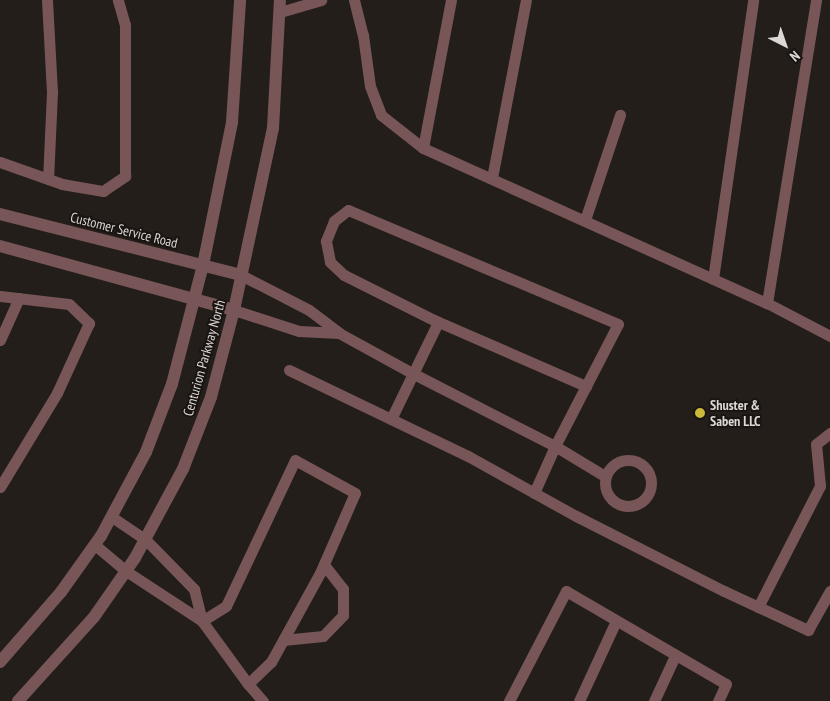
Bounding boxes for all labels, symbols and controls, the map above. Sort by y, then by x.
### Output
north arrow [760,20,810,70]
text: N [786,47,804,66]
street label: Customer Service Road [69,209,179,251]
street label: Centurion Parkway North [179,298,229,418]
place label: Shuster & Saben LLC [710,397,760,430]
marker: Shuster & Saben LLC [694,407,706,419]

